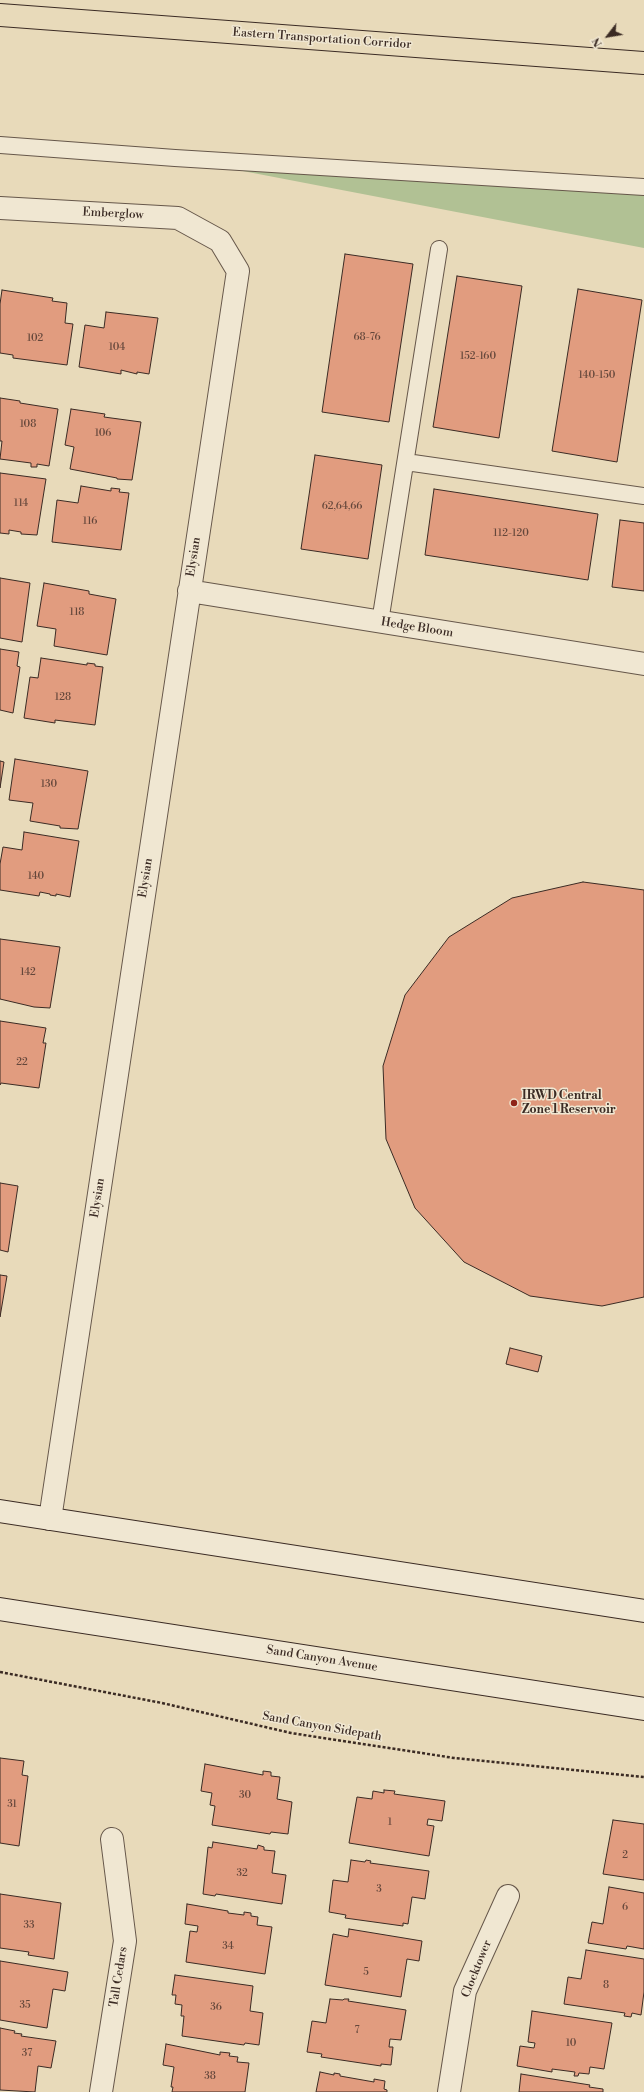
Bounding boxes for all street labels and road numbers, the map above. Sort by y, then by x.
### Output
street label: Eastern Transportation Corridor [232,26,412,52]
street label: Emberglow [82,205,144,223]
street label: Elysian [184,536,204,578]
street label: Hedge Bloom [380,615,454,641]
street label: Elysian [136,857,156,899]
street label: Elysian [88,1177,108,1219]
street label: Sand Canyon Avenue [265,1643,379,1675]
street label: Sand Canyon Sidepath [261,1709,383,1745]
street label: Clocktower [459,1938,495,2000]
street label: Tall Cedars [107,1946,131,2008]

